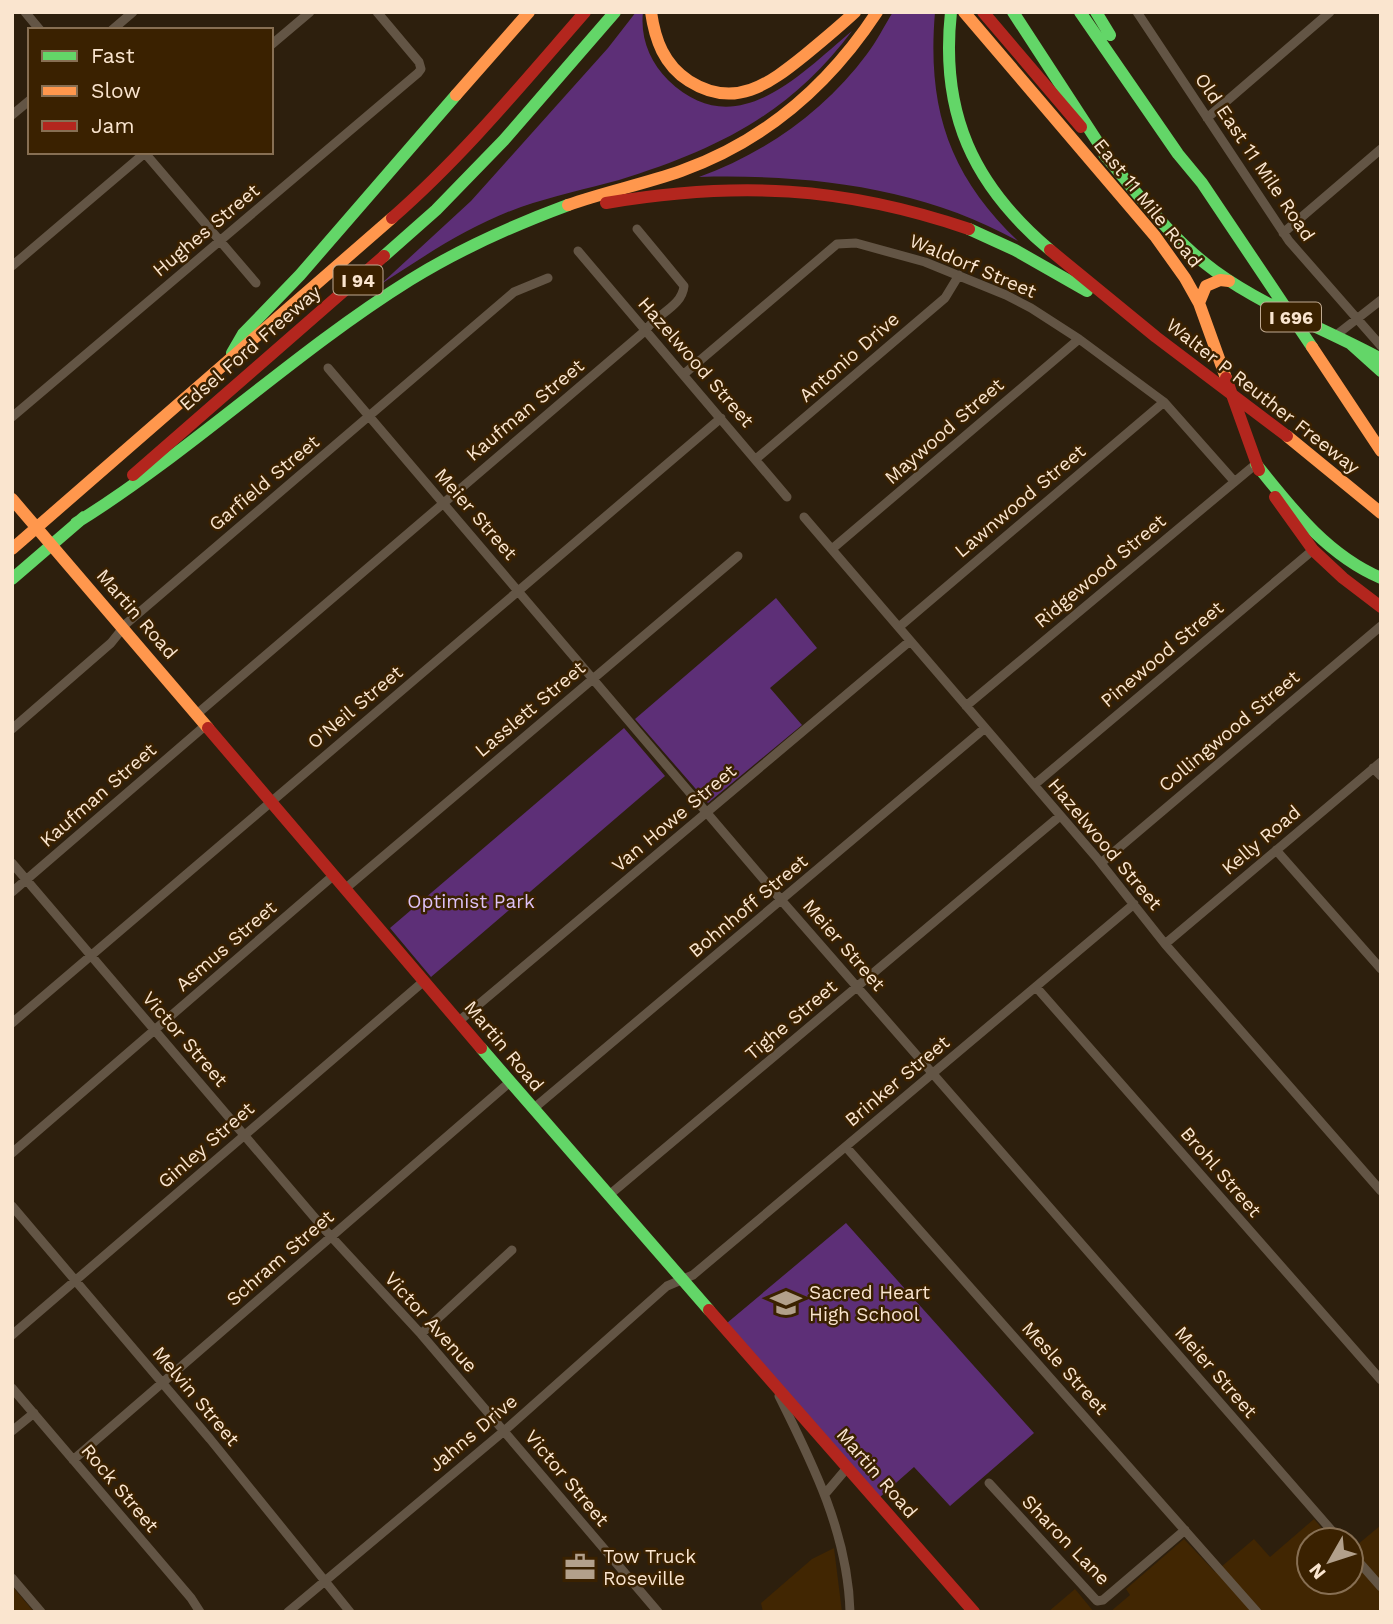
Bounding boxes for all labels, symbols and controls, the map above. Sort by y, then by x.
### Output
legend [28,28,273,154]
text: Fast [91,43,135,68]
street label: Old East 11 Mile Road [1190,69,1320,245]
text: Slow [91,78,141,103]
text: Jam [91,113,134,138]
street label: East 11 Mile Road [1089,134,1207,272]
street label: Hughes Street [148,179,264,281]
street label: Waldorf Street [906,229,1040,303]
road number: I 94 [334,266,382,294]
street label: Edsel Ford Freeway [175,280,326,416]
street label: Hazelwood Street [633,292,759,432]
road number: I 696 [1261,302,1321,332]
street label: Antonio Drive [794,307,904,407]
street label: Walter P Reuther Freeway [1162,313,1364,479]
street label: Kaufman Street [462,354,589,466]
street label: Maywood Street [880,373,1008,489]
street label: Garfield Street [204,430,324,536]
street label: Lawnwood Street [950,440,1090,562]
street label: Meier Street [430,463,522,565]
street label: Ridgewood Street [1030,509,1170,633]
street label: Martin Road [92,564,182,664]
street label: Pinewood Street [1096,596,1228,712]
street label: Lasslett Street [470,656,590,762]
street label: O'Neil Street [303,660,407,754]
street label: Collingwood Street [1154,665,1304,797]
street label: Kaufman Street [35,738,161,852]
street label: Van Howe Street [607,759,741,877]
street label: Hazelwood Street [1043,773,1167,915]
street label: Kelly Road [1217,800,1305,880]
street label: Bohnhoff Street [684,850,812,962]
park label: Optimist Park [407,890,535,913]
street label: Meier Street [798,894,890,996]
street label: Asmus Street [171,896,281,996]
street label: Tighe Street [740,975,842,1065]
street label: Victor Street [137,987,233,1091]
street label: Martin Road [459,996,549,1096]
street label: Brinker Street [840,1031,954,1131]
street label: Ginley Street [153,1097,259,1193]
street label: Brohl Street [1176,1122,1266,1222]
street label: Schram Street [222,1205,338,1311]
street label: Victor Avenue [380,1267,482,1377]
place label: Sacred Heart High School [809,1281,930,1326]
school or university icon: Sacred Heart High School [769,1286,803,1320]
street label: Mesle Street [1017,1317,1113,1419]
street label: Meier Street [1170,1321,1262,1423]
street label: Melvin Street [148,1342,244,1450]
street label: Jahns Drive [424,1389,522,1477]
street label: Martin Road [832,1423,922,1523]
street label: Victor Street [520,1425,614,1531]
street label: Rock Street [76,1439,164,1537]
street label: Sharon Lane [1017,1490,1115,1590]
north arrow [1295,1526,1365,1596]
place label: Tow Truck Roseville [603,1545,696,1590]
office icon: Tow Truck Roseville [563,1550,597,1584]
text: N [1304,1559,1331,1584]

